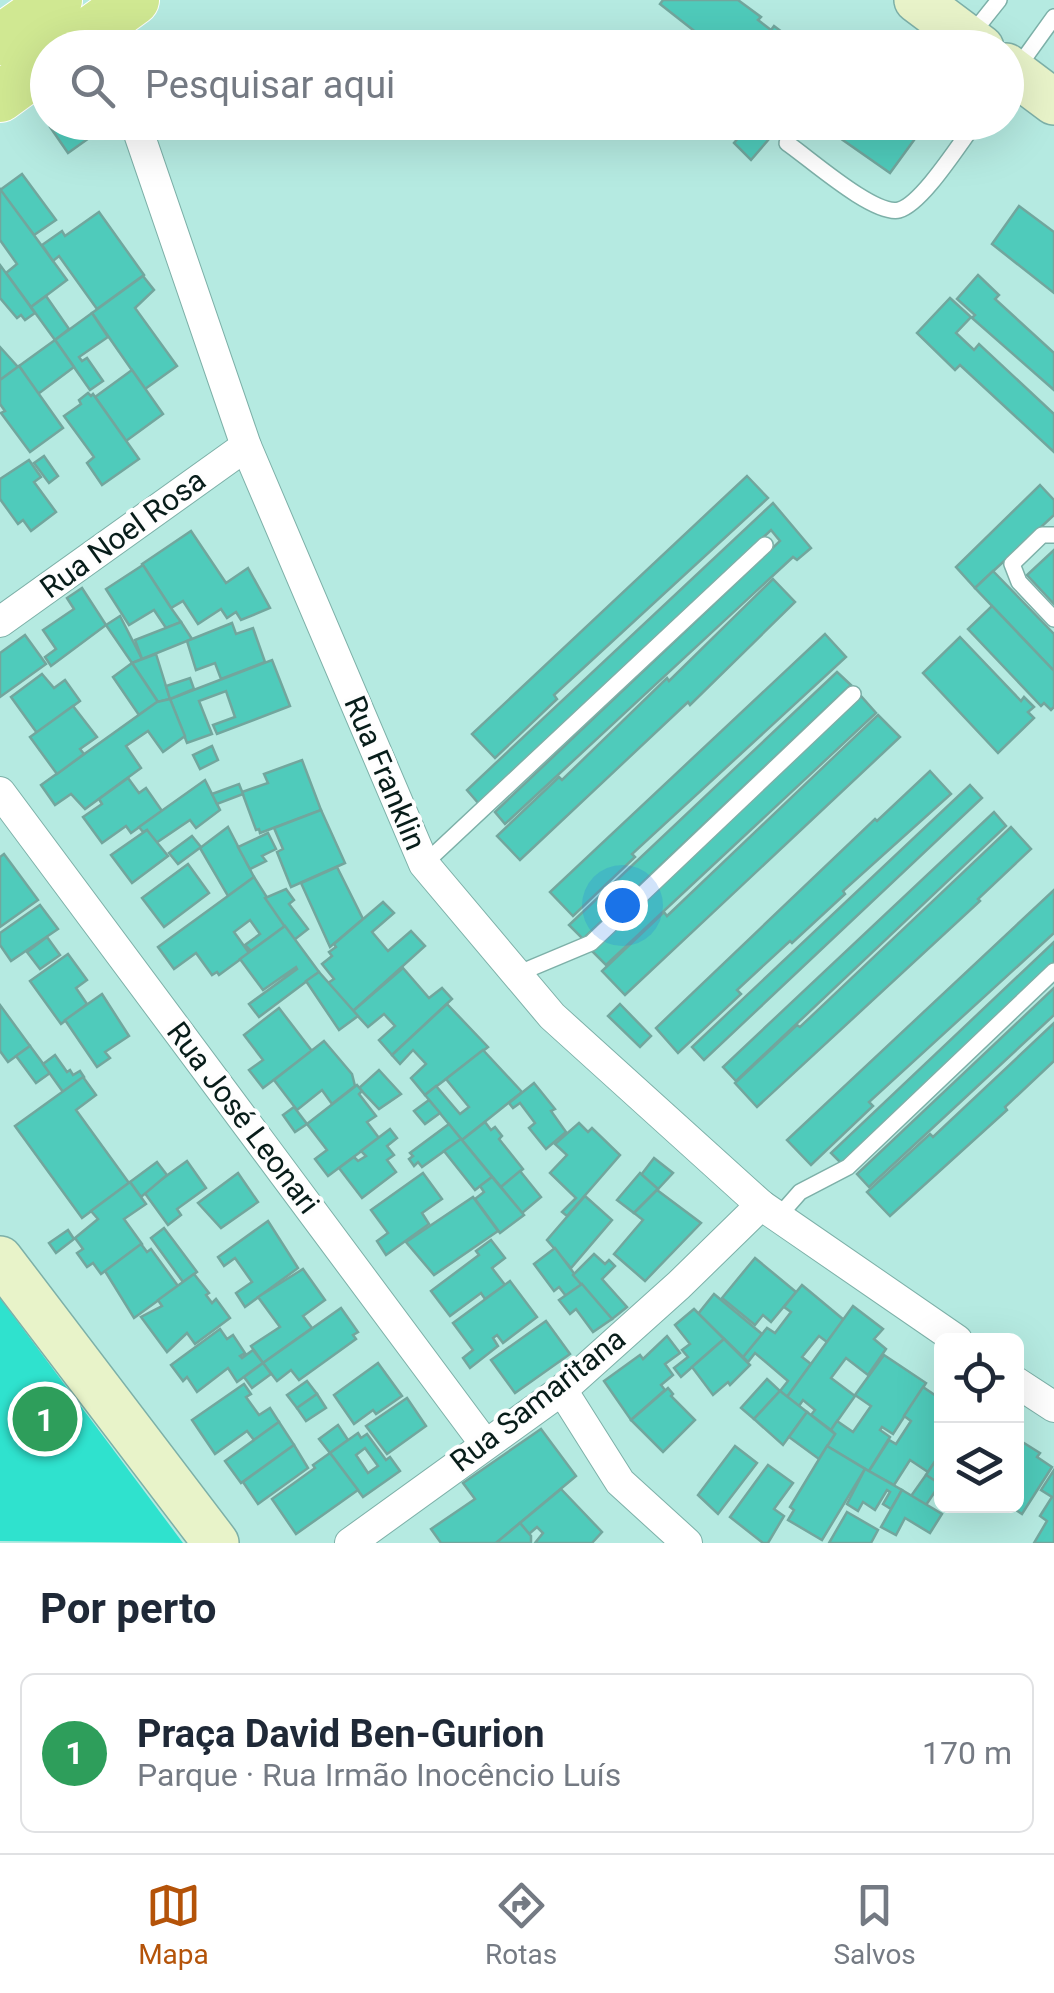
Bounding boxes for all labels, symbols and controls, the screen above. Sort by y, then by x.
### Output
search box [30,30,1024,140]
icon: search [65,58,120,113]
text: Pesquisar aqui [145,63,395,107]
street label: Rua Noel Rosa [33,462,212,605]
street label: Rua Franklin [337,691,434,855]
your location [597,880,648,931]
street label: Rua José Leonari [160,1015,327,1220]
street label: Rua Samaritana [443,1321,632,1479]
map controls [934,1333,1024,1513]
button: locate [934,1333,1024,1423]
pin: 1 [12,1382,78,1456]
button: layers [934,1423,1024,1513]
text: Por perto [40,1584,216,1633]
text: Praça David Ben-Gurion [137,1712,545,1756]
text: 1 [65,1734,84,1772]
text: 170 m [922,1734,1012,1772]
text: Parque · Rua Irmão Inocêncio Luís [137,1756,621,1794]
tab: Mapa [138,1878,209,1971]
tab: Rotas [485,1878,557,1971]
tab: Salvos [833,1878,916,1971]

